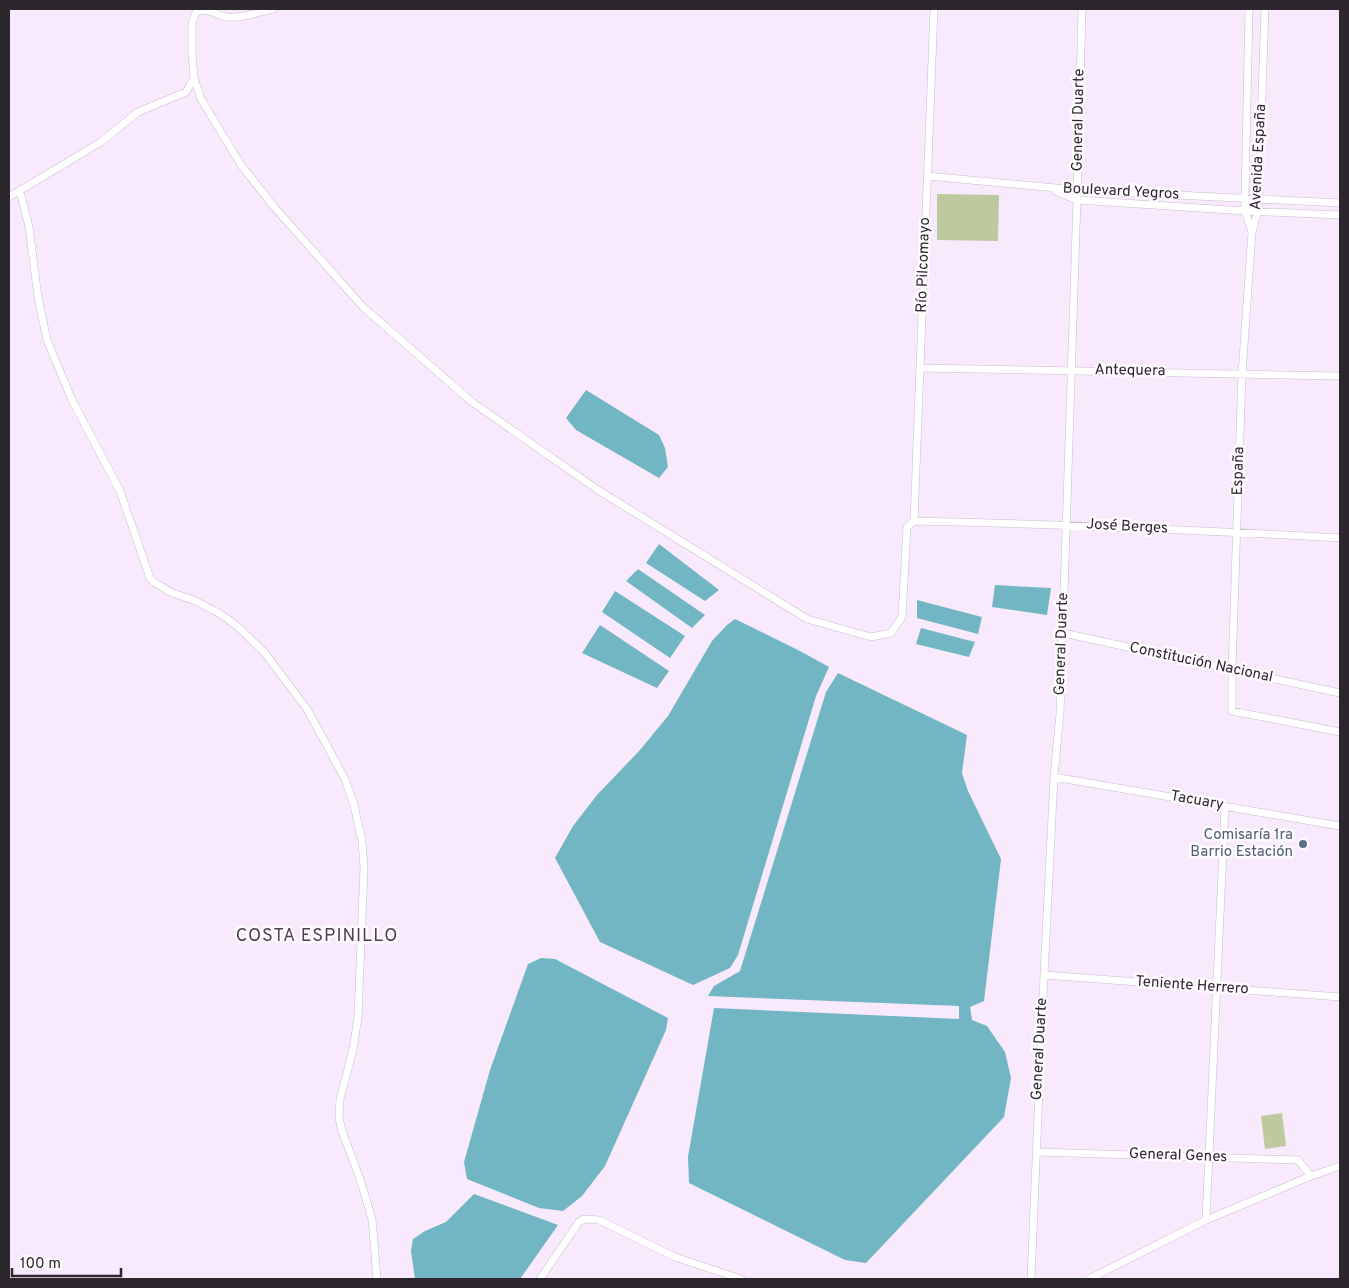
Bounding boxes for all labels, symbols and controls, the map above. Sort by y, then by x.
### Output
street label: General Duarte [1069,68,1089,172]
street label: Avenida España [1247,103,1271,211]
street label: Boulevard Yegros [1062,179,1180,205]
street label: Río Pilcomayo [913,217,935,313]
street label: Antequera [1094,361,1166,381]
street label: España [1229,446,1249,496]
street label: José Berges [1086,515,1168,539]
street label: General Duarte [1051,592,1073,696]
street label: Constitución Nacional [1128,639,1274,687]
street label: Tacuary [1169,787,1225,815]
place label: Comisaría 1ra Barrio Estación [1190,826,1293,862]
marker: Comisaría 1ra Barrio Estación [1297,838,1309,850]
district label: COSTA ESPINILLO [236,925,398,948]
street label: Teniente Herrero [1135,973,1249,999]
street label: General Duarte [1028,997,1052,1101]
street label: General Genes [1128,1145,1228,1167]
scale bar [12,1246,121,1278]
text: 100 m [20,1255,61,1274]

